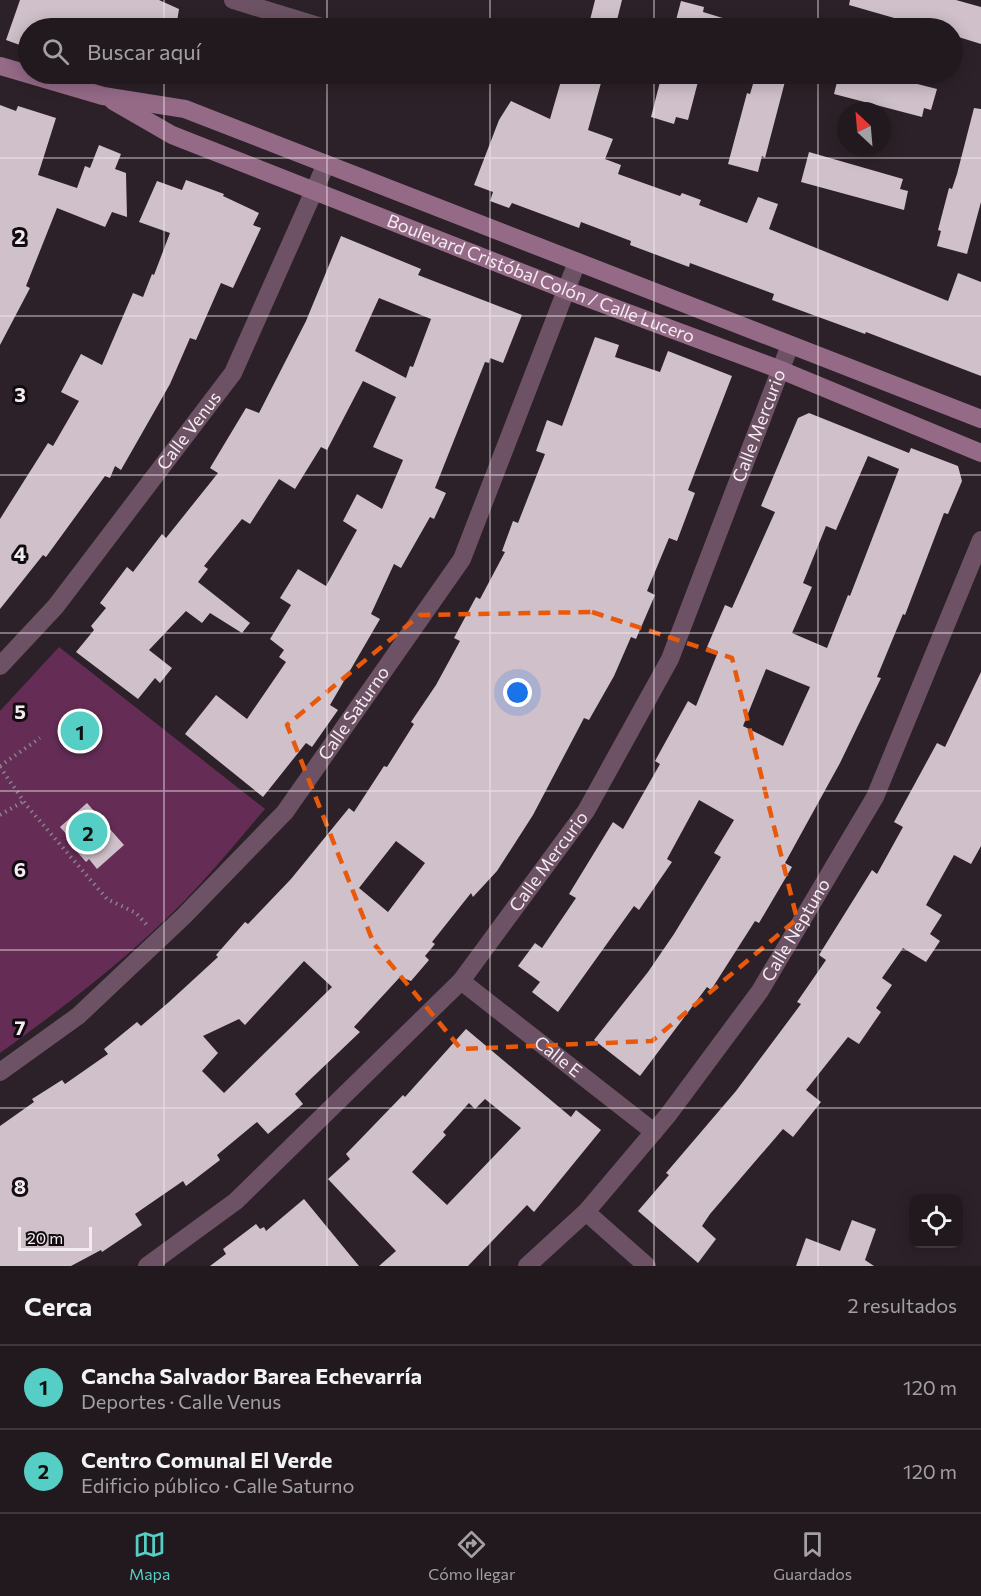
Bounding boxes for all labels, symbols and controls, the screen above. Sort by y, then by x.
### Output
search box [18,18,963,84]
icon: search [39,35,72,68]
text: Buscar aquí [87,38,201,65]
north arrow [837,102,891,156]
street label: Boulevard Cristóbal Colón / Calle Lucero [384,209,698,347]
text: 2 [14,224,26,248]
street label: Calle Mercurio [727,366,790,485]
text: 3 [14,382,26,406]
street label: Calle Venus [151,387,225,474]
text: 4 [14,541,26,565]
street label: Calle Saturno [313,662,394,764]
your location [503,678,532,707]
text: 5 [14,699,26,723]
pin: 1 [60,708,100,754]
street label: Calle Mercurio [504,807,592,916]
pin: 2 [68,810,107,854]
text: 6 [14,857,26,881]
street label: Calle Neptuno [756,874,834,985]
text: 7 [15,1015,26,1039]
street label: Calle E [530,1031,587,1081]
text: 8 [14,1174,26,1198]
map controls [909,1194,963,1248]
button: locate [909,1194,963,1248]
scale bar [18,1224,92,1252]
text: 20 m [27,1228,63,1247]
text: Cerca [24,1290,92,1321]
text: 2 resultados [847,1293,957,1317]
text: Cancha Salvador Barea Echevarría [81,1362,422,1389]
text: 1 [39,1375,48,1399]
text: 120 m [903,1375,957,1399]
text: Deportes · Calle Venus [81,1389,281,1413]
text: Centro Comunal El Verde [81,1446,332,1473]
text: 2 [38,1459,49,1483]
text: 120 m [903,1459,957,1483]
text: Edificio público · Calle Saturno [81,1473,354,1497]
tab: Mapa [129,1528,170,1583]
tab: Cómo llegar [428,1528,515,1583]
tab: Guardados [773,1528,852,1583]

